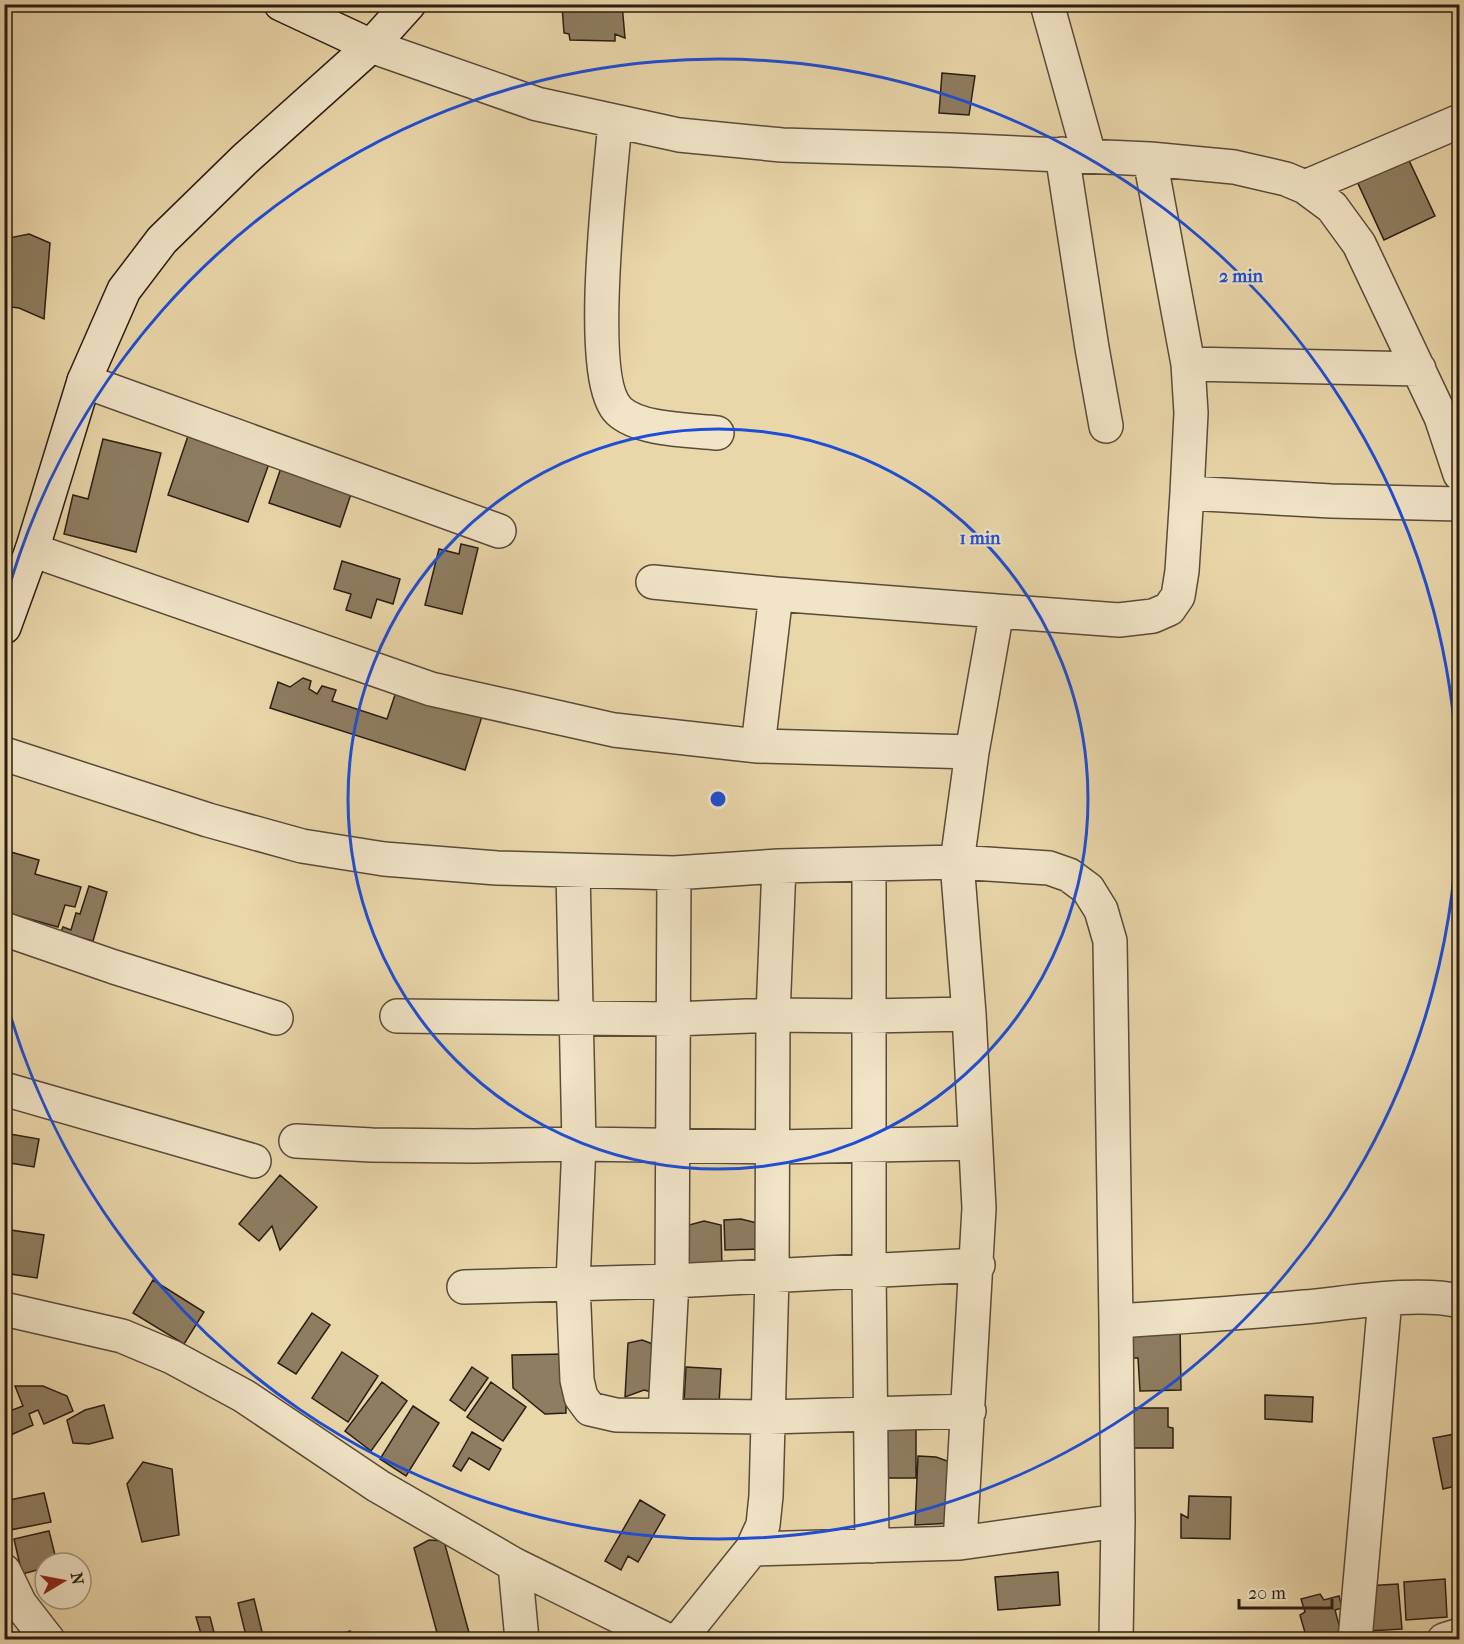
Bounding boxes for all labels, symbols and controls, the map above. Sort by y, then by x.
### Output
text: 2 min [1219,266,1263,287]
text: 1 min [959,528,1001,549]
centre of rings [708,789,728,809]
north arrow [33,1551,93,1611]
text: N [67,1571,88,1587]
scale bar [1239,1572,1332,1610]
text: 20 m [1248,1583,1286,1604]

